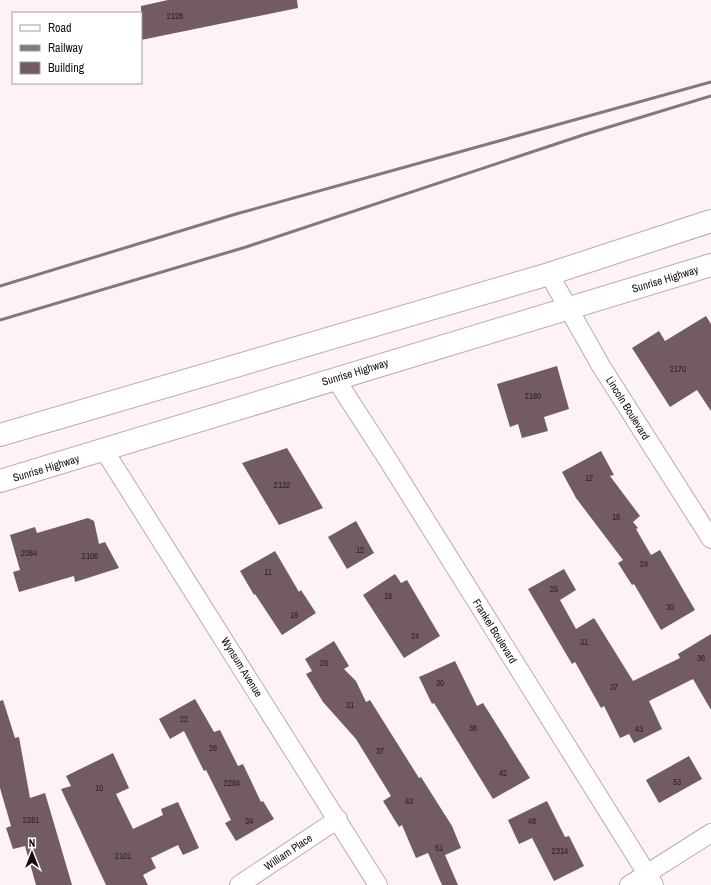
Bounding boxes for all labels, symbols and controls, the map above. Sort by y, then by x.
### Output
house number: 2128 [167,10,183,22]
legend [12,12,142,84]
text: Road [48,20,72,36]
text: Railway [48,40,83,56]
text: Building [48,60,85,76]
street label: Sunrise Highway [630,262,700,296]
street label: Sunrise Highway [320,355,390,389]
house number: 2170 [670,363,686,375]
street label: Lincoln Boulevard [603,374,653,442]
house number: 2160 [525,390,541,402]
street label: Sunrise Highway [11,451,81,485]
house number: 12 [585,472,593,484]
house number: 2132 [274,479,290,491]
house number: 18 [612,511,620,523]
house number: 12 [356,544,364,556]
house number: 2084 [21,547,37,559]
house number: 2106 [82,550,98,562]
house number: 24 [640,558,648,570]
house number: 11 [264,566,272,578]
house number: 25 [550,583,558,595]
house number: 18 [384,590,392,602]
street label: Frankel Boulevard [470,596,520,666]
house number: 30 [666,601,674,613]
house number: 19 [290,609,298,621]
house number: 24 [411,630,419,642]
street label: Wynsum Avenue [218,635,266,699]
house number: 31 [580,636,588,648]
house number: 36 [697,652,705,664]
house number: 25 [320,657,328,669]
house number: 30 [436,677,444,689]
house number: 37 [610,681,618,693]
house number: 31 [346,699,354,711]
house number: 22 [180,713,188,725]
house number: 36 [469,722,477,734]
house number: 43 [635,723,643,735]
house number: 26 [209,742,217,754]
house number: 37 [376,745,384,757]
house number: 42 [499,767,507,779]
house number: 53 [673,776,681,788]
house number: 2284 [224,777,240,789]
house number: 10 [95,782,103,794]
house number: 43 [405,795,413,807]
house number: 2281 [23,814,39,826]
house number: 34 [245,815,253,827]
house number: 48 [528,815,536,827]
street label: William Place [261,831,315,873]
north arrow [12,833,52,873]
text: N [29,836,35,850]
house number: 51 [435,842,443,854]
house number: 2314 [552,845,568,857]
house number: 2101 [115,850,131,862]

